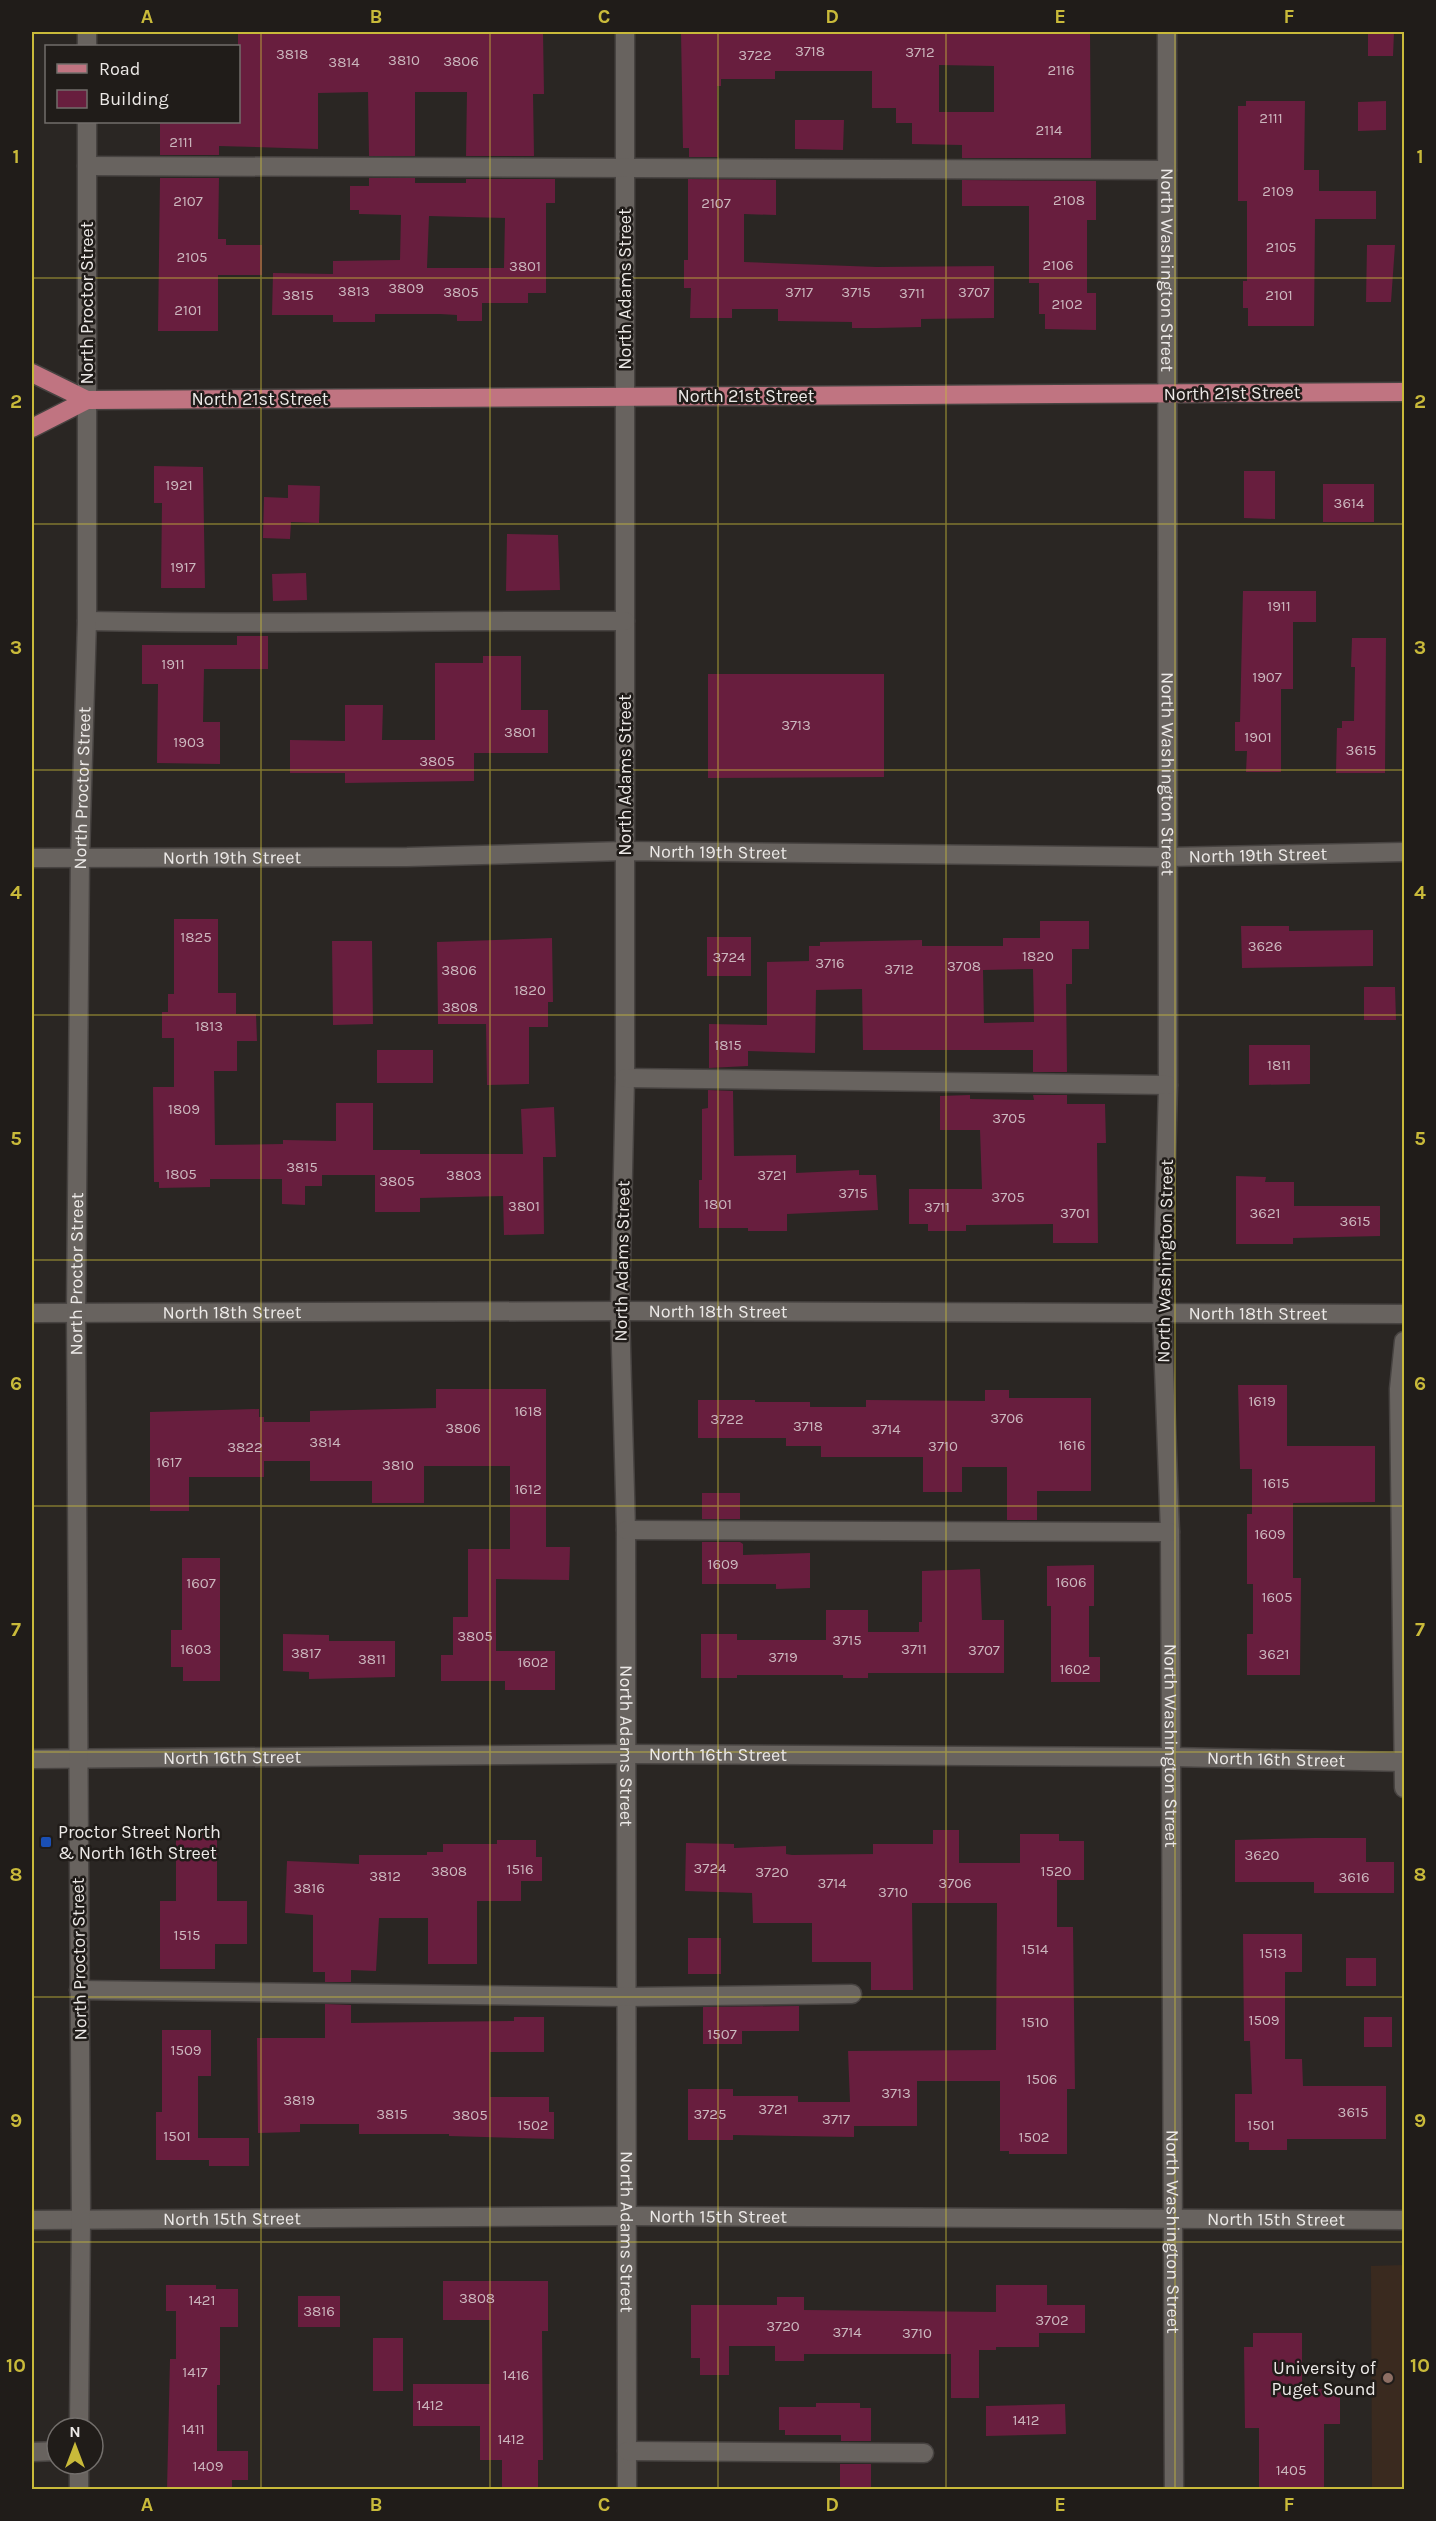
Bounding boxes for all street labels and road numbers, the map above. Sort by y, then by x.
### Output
street label: North Washington Street [1156,168,1178,372]
street label: North Adams Street [614,208,636,370]
street label: North Proctor Street [76,221,98,384]
street label: North 21st Street [1163,381,1301,405]
street label: North 21st Street [678,385,815,407]
street label: North 21st Street [192,388,329,410]
street label: North Washington Street [1157,672,1179,876]
street label: North Adams Street [614,694,636,856]
street label: North Proctor Street [69,706,95,870]
street label: North 19th Street [649,840,787,864]
street label: North 19th Street [1188,843,1328,868]
street label: North 19th Street [163,846,301,869]
street label: North Washington Street [1152,1159,1178,1363]
street label: North Adams Street [610,1180,634,1342]
street label: North Proctor Street [65,1192,88,1356]
street label: North 18th Street [648,1300,788,1323]
street label: North 18th Street [162,1301,302,1324]
street label: North 18th Street [1188,1302,1328,1325]
street label: North Washington Street [1159,1644,1182,1848]
street label: North Adams Street [615,1665,637,1827]
street label: North 16th Street [649,1743,787,1766]
street label: North 16th Street [163,1746,301,1769]
street label: North 16th Street [1207,1747,1346,1772]
street label: North Proctor Street [67,1877,91,2041]
street label: North Washington Street [1161,2130,1184,2334]
street label: North Adams Street [616,2151,638,2313]
street label: North 15th Street [649,2205,787,2228]
street label: North 15th Street [163,2207,301,2230]
street label: North 15th Street [1207,2208,1345,2231]

